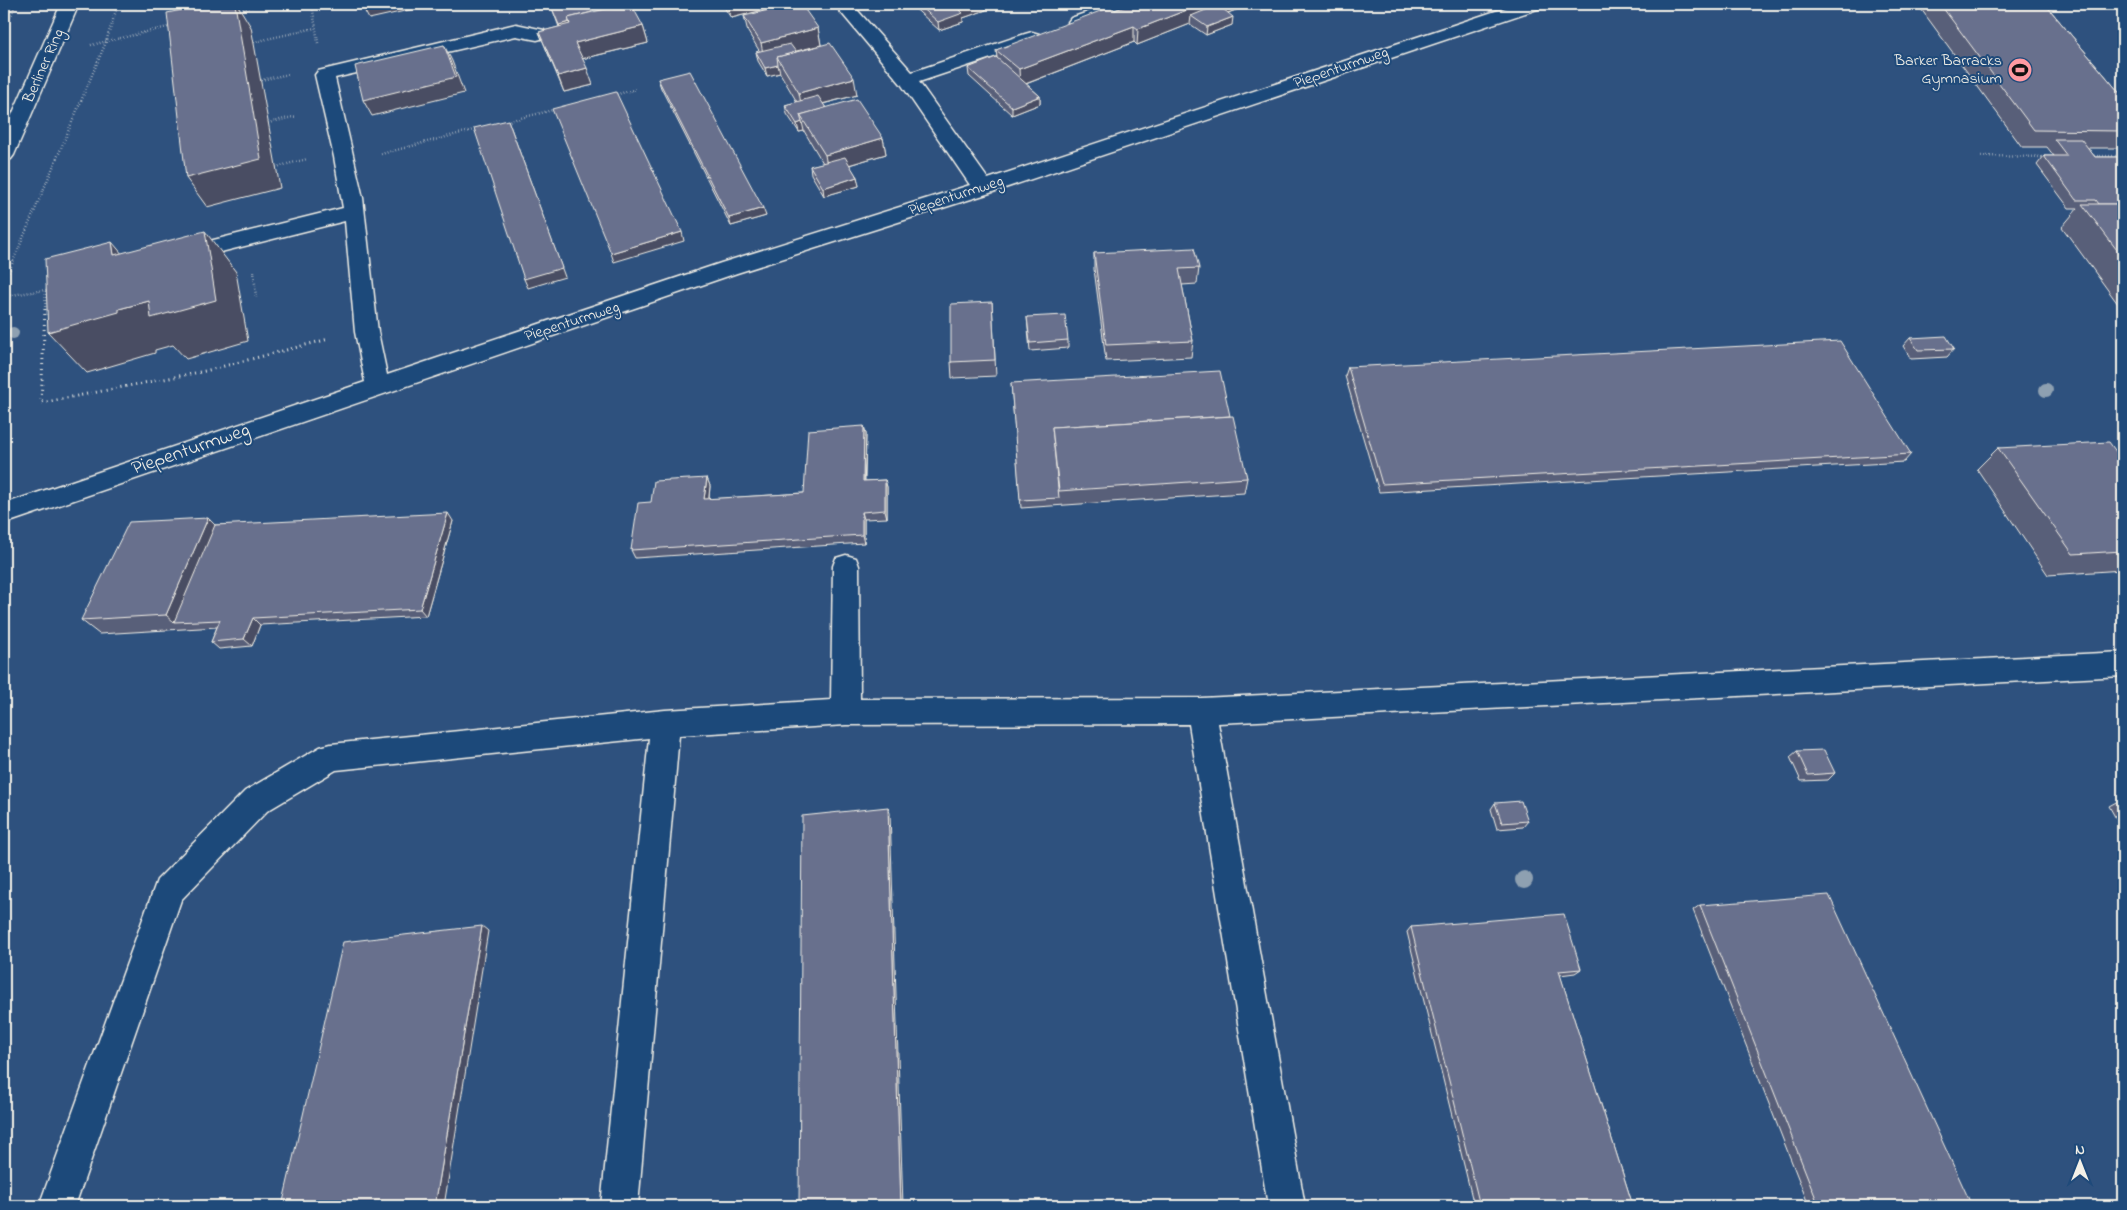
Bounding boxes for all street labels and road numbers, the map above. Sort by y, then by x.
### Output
street label: Berliner Ring [17,25,71,108]
street label: Piepenturmweg [1290,41,1392,95]
street label: Piepenturmweg [905,169,1007,223]
street label: Piepenturmweg [521,295,623,349]
street label: Piepenturmweg [128,416,254,485]

